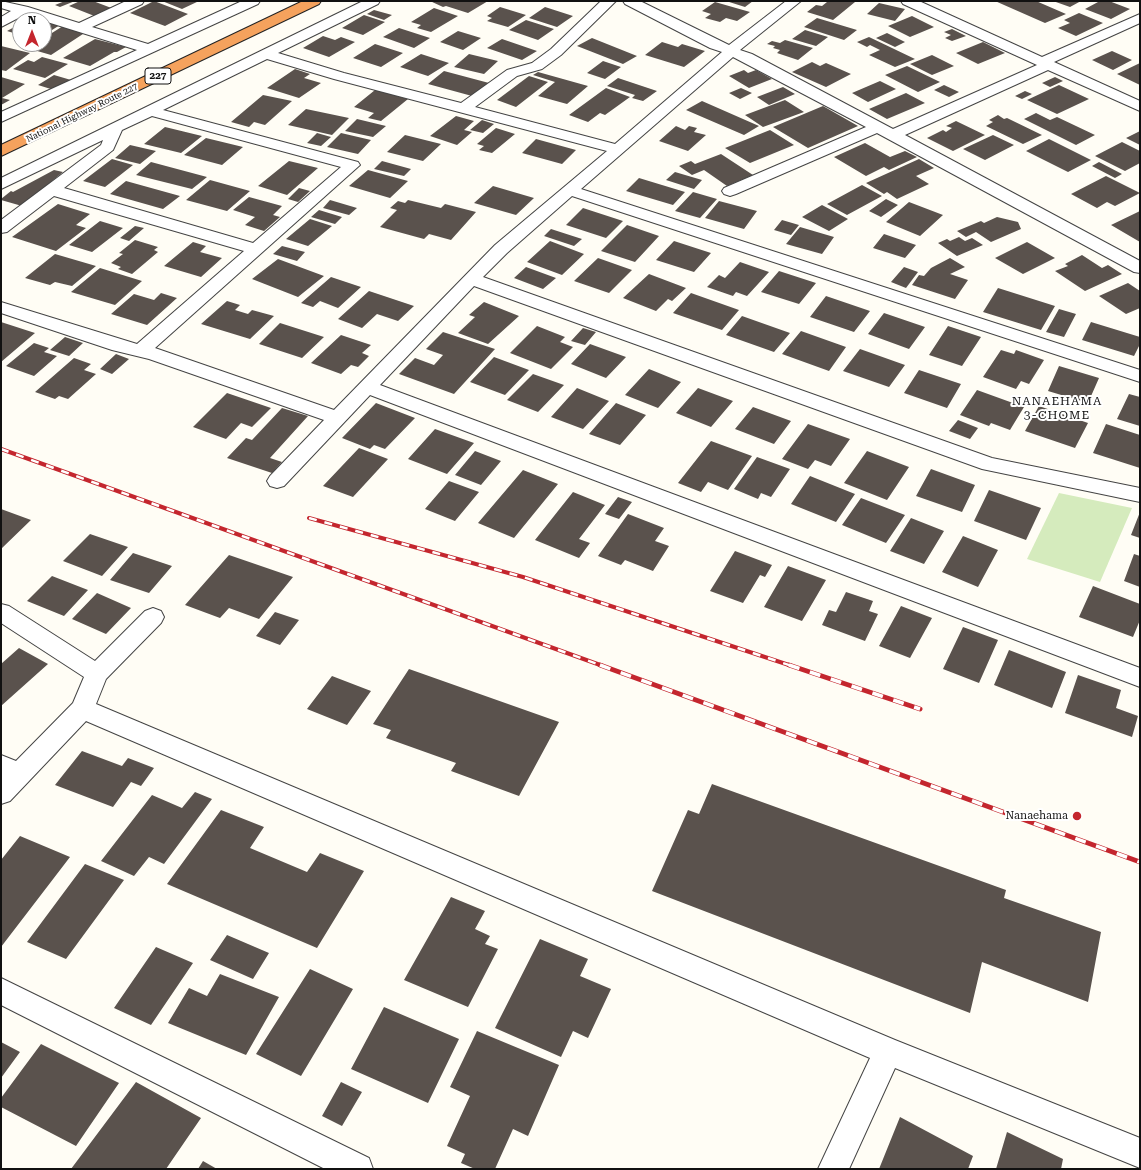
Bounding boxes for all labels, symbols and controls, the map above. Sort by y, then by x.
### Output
north arrow [12,12,52,52]
text: N [28,14,36,27]
road number: 227 [145,68,171,84]
street label: National Highway Route 227 [24,81,140,145]
district label: NANAEHAMA 3-CHOME [1012,394,1102,422]
place label: Nanaehama [1005,809,1068,823]
marker: Nanaehama [1071,810,1083,822]

